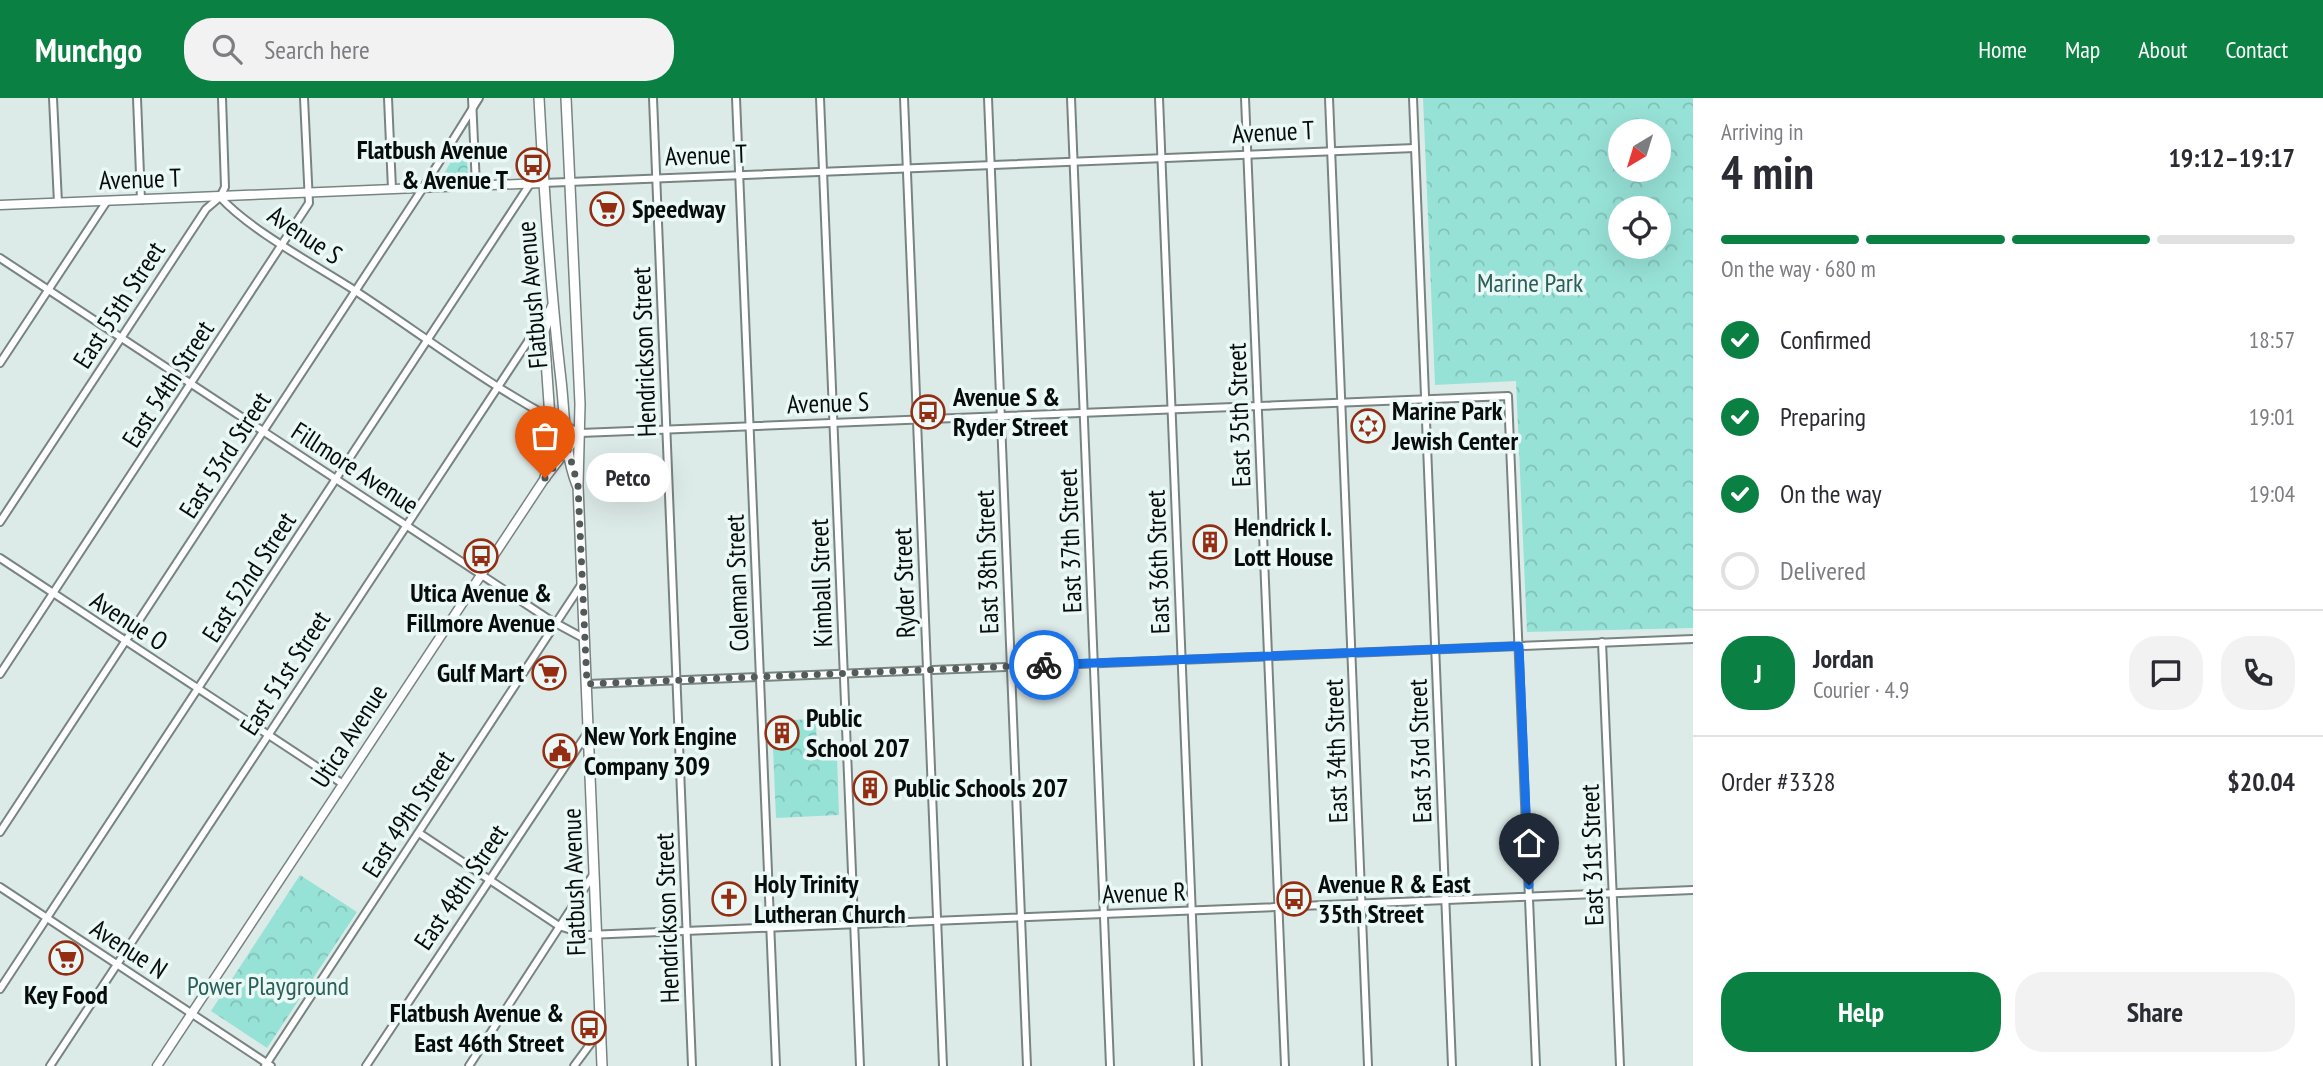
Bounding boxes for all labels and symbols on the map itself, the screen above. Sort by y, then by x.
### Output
street label: Avenue T [1231,113,1315,150]
north arrow [1608,119,1671,182]
place label: Flatbush Avenue & Avenue T [357,133,509,196]
street label: Avenue T [664,137,748,172]
bus stop icon: Flatbush Avenue & Avenue T [514,146,552,184]
street label: Avenue T [98,161,182,196]
supermarket icon: Speedway [588,190,626,228]
place label: Speedway [632,192,726,225]
street label: Avenue S [262,198,349,271]
street label: Flatbush Avenue [509,220,554,370]
street label: East 55th Street [65,235,172,374]
street label: Hendrickson Street [624,266,663,438]
park label: Marine Park [1477,266,1583,299]
street label: East 54th Street [114,314,221,453]
street label: East 35th Street [1219,342,1258,488]
place label: Avenue S & Ryder Street [952,380,1069,443]
street label: East 53rd Street [171,385,278,524]
street label: Avenue S [786,385,870,420]
bus stop icon: Avenue S & Ryder Street [909,393,947,431]
place label: Marine Park Jewish Center [1391,394,1518,457]
pin [515,406,575,478]
synagogue icon: Marine Park Jewish Center [1349,407,1387,445]
street label: Fillmore Avenue [285,414,425,521]
callout: Petco [587,454,671,502]
street label: East 37th Street [1050,468,1089,614]
street label: East 38th Street [967,489,1006,635]
street label: East 36th Street [1138,489,1177,635]
street label: East 52nd Street [194,506,303,648]
place label: Hendrick I. Lott House [1234,510,1333,573]
street label: Coleman Street [718,514,755,652]
street label: Kimball Street [802,518,839,648]
building icon: Hendrick I. Lott House [1191,523,1229,561]
street label: Ryder Street [885,527,922,639]
bus stop icon: Utica Avenue & Fillmore Avenue [462,537,500,575]
place label: Utica Avenue & Fillmore Avenue [407,576,555,639]
street label: Avenue O [84,583,174,658]
street label: East 51st Street [232,604,337,741]
courier [1009,630,1079,700]
supermarket icon: Gulf Mart [530,654,568,692]
place label: Gulf Mart [437,656,524,689]
street label: Utica Avenue [303,678,394,794]
street label: East 34th Street [1316,678,1355,824]
street label: East 33rd Street [1400,678,1439,824]
place label: Public School 207 [806,701,910,764]
building icon: Public School 207 [763,714,801,752]
place label: New York Engine Company 309 [584,719,737,782]
public building icon: New York Engine Company 309 [541,732,579,770]
street label: East 49th Street [354,744,461,883]
building icon: Public Schools 207 [851,769,889,807]
place label: Public Schools 207 [894,771,1068,804]
street label: East 31st Street [1573,784,1610,926]
street label: Flatbush Avenue [554,808,593,956]
pin [1499,813,1559,885]
street label: East 48th Street [407,818,515,956]
street label: Hendrickson Street [647,832,686,1004]
place label: Holy Trinity Lutheran Church [754,867,906,930]
place label: Avenue R & East 35th Street [1317,867,1471,930]
street label: Avenue R [1102,875,1186,910]
church icon: Holy Trinity Lutheran Church [710,880,748,918]
bus stop icon: Avenue R & East 35th Street [1275,880,1313,918]
street label: Avenue N [85,912,174,986]
supermarket icon: Key Food [47,939,85,977]
park label: Power Playground [187,969,349,1002]
place label: Key Food [24,978,108,1011]
place label: Flatbush Avenue & East 46th Street [390,996,564,1059]
bus stop icon: Flatbush Avenue & East 46th Street [570,1009,608,1047]

